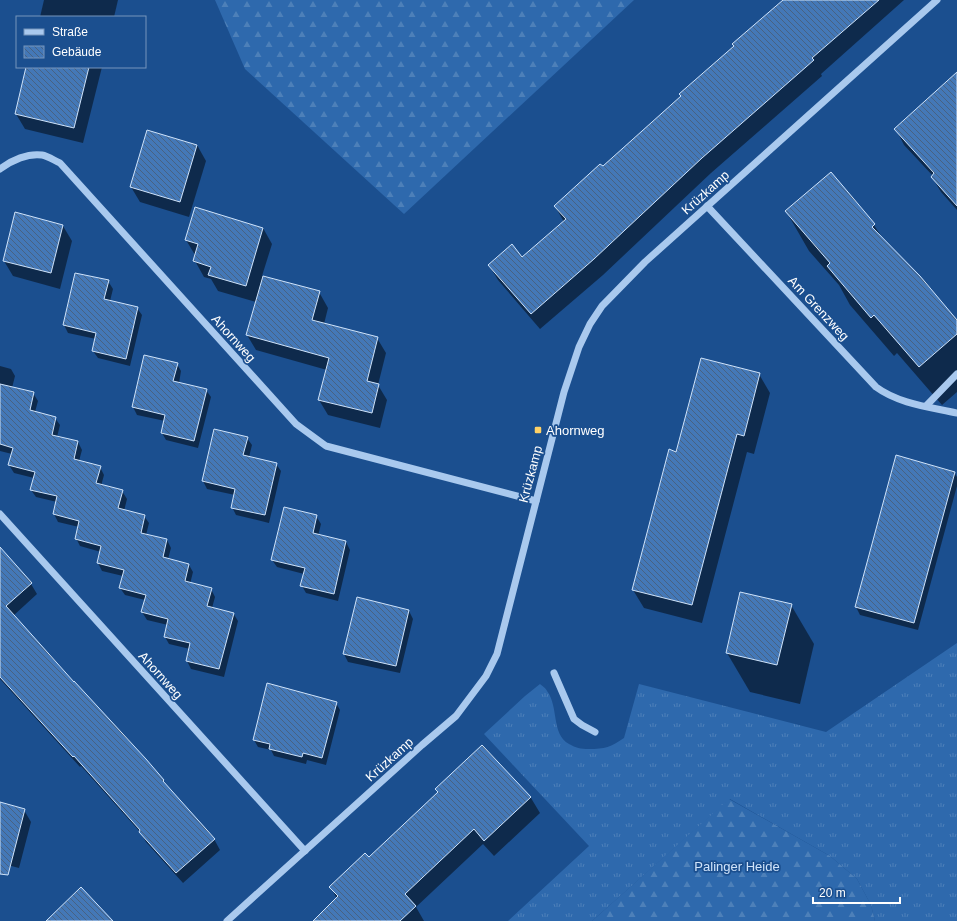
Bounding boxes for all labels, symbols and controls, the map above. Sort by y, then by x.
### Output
legend [16,16,146,68]
text: Straße [52,25,88,39]
text: Gebäude [52,45,102,59]
street label: Krüzkamp [679,167,732,218]
street label: Am Grenzweg [785,273,852,344]
street label: Ahornweg [208,312,259,365]
place label: Ahornweg [546,423,605,438]
marker: Ahornweg [533,425,543,435]
street label: Krüzkamp [516,444,545,504]
street label: Ahornweg [135,649,186,702]
street label: Krüzkamp [363,734,416,785]
park label: Palinger Heide [694,859,780,874]
scale bar [813,879,900,905]
text: 20 m [819,886,846,900]

